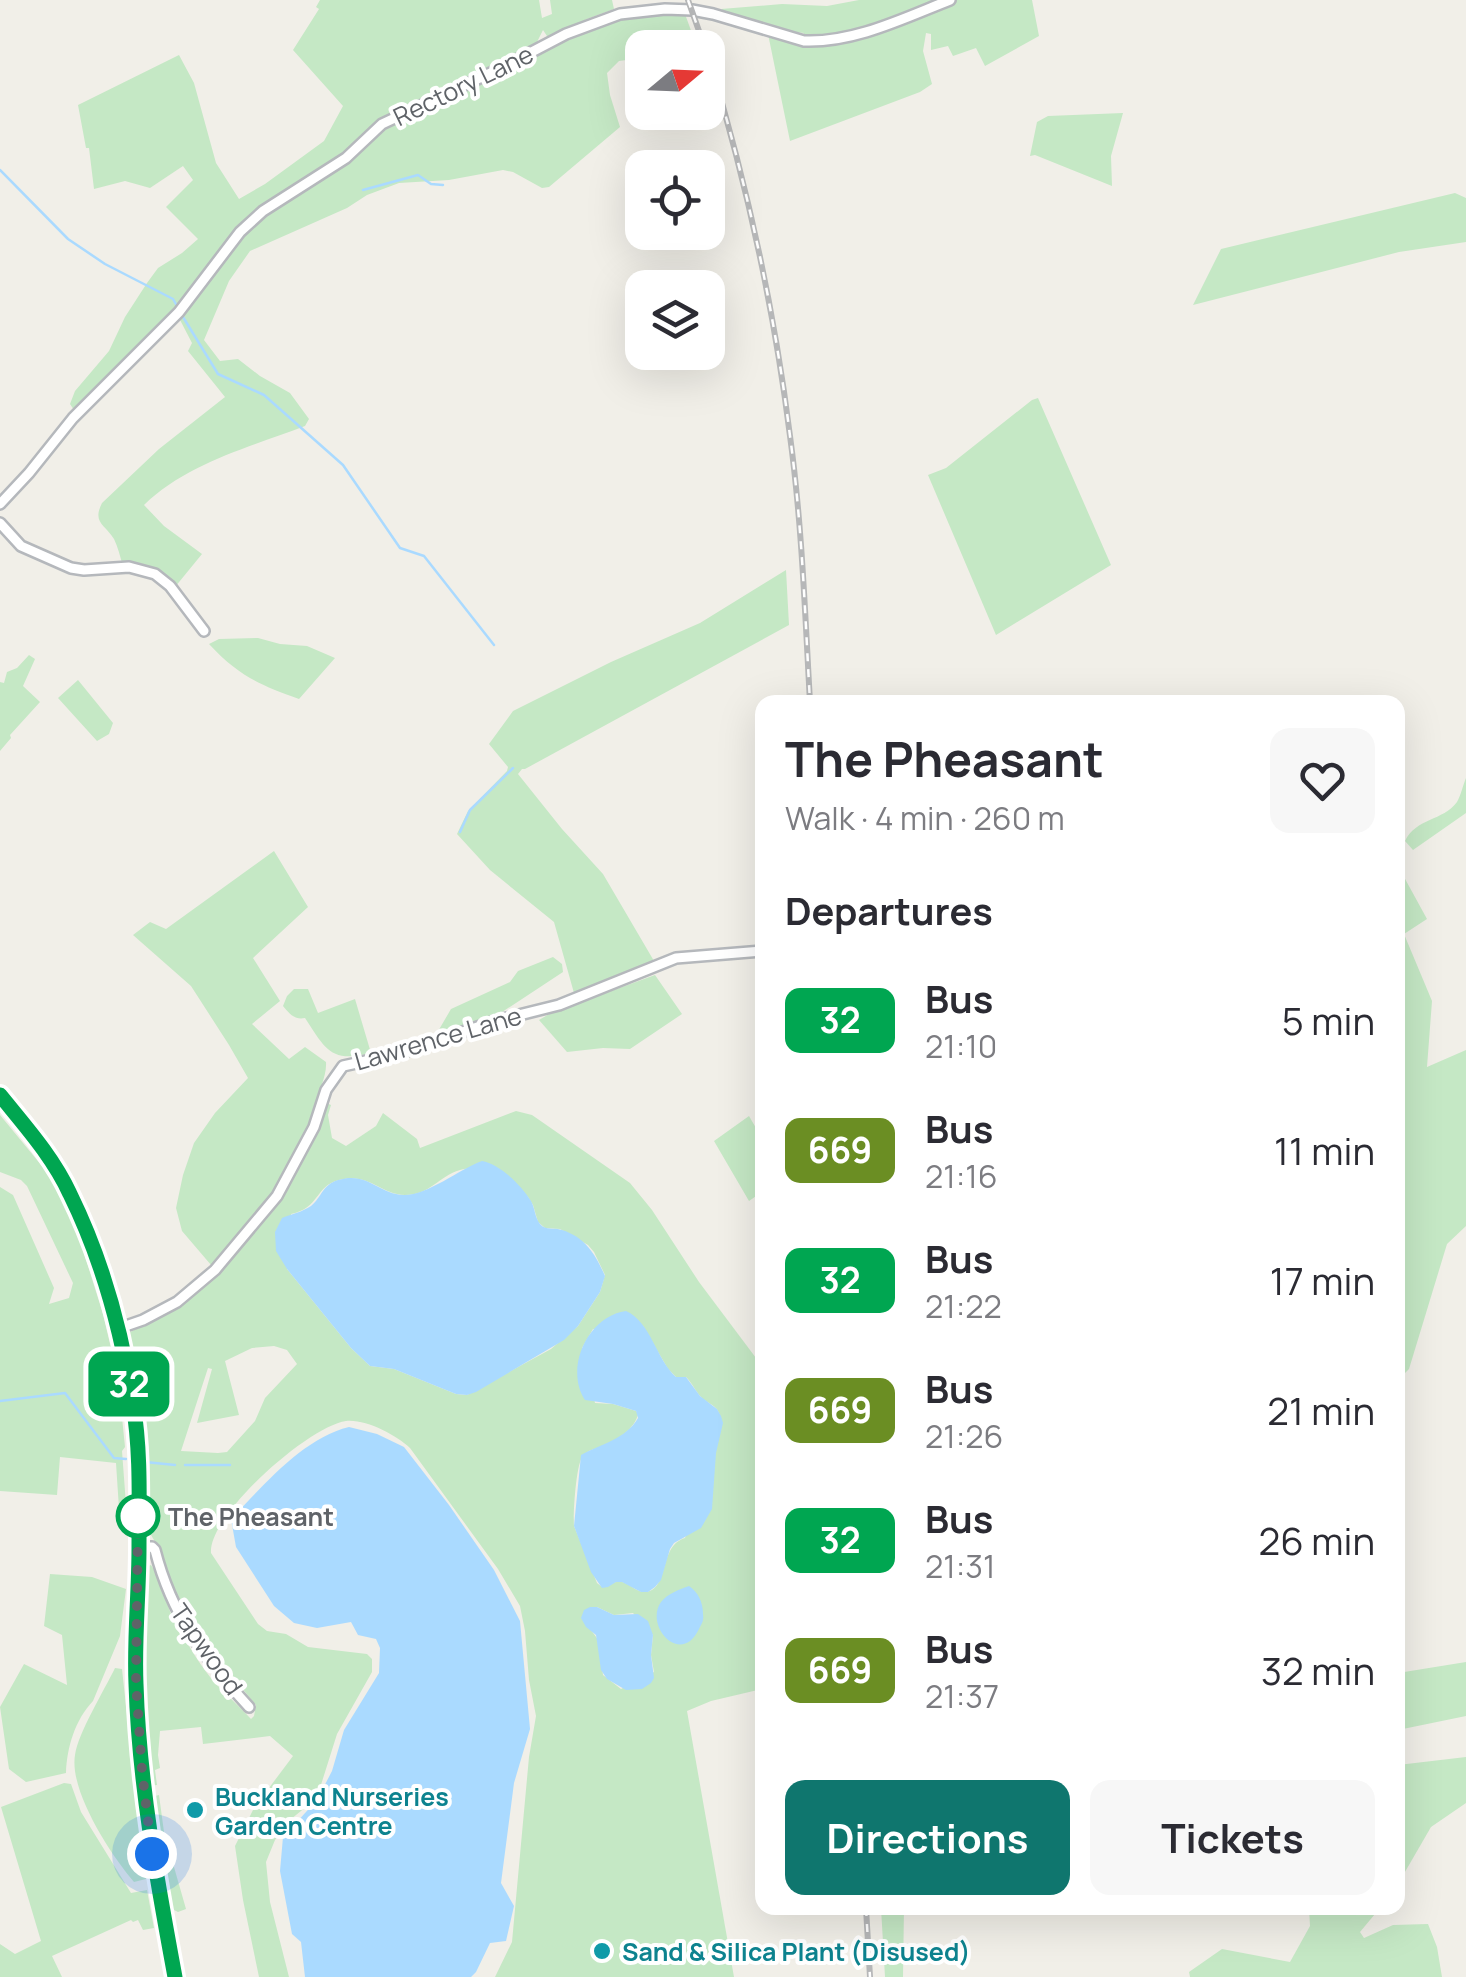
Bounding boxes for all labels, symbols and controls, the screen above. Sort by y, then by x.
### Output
north arrow [625,30,725,130]
map controls [625,30,725,370]
street label: Rectory Lane [387,36,539,134]
button: locate [625,150,725,250]
button: layers [625,270,725,370]
text: The Pheasant [785,726,1104,791]
button: heart [1270,728,1375,833]
text: Walk · 4 min · 260 m [785,796,1065,840]
text: Departures [785,884,993,936]
text: Bus [925,972,993,1024]
text: 5 min [1282,994,1375,1046]
text: 32 [819,996,861,1044]
street label: Lawrence Lane [350,997,526,1079]
text: 21:10 [925,1024,997,1068]
text: Bus [925,1102,993,1154]
text: 11 min [1274,1124,1375,1176]
text: 669 [808,1126,872,1174]
text: 21:16 [925,1154,998,1198]
text: Bus [925,1232,993,1284]
text: 17 min [1270,1254,1375,1306]
text: 32 [819,1256,861,1304]
text: 21:22 [925,1284,1002,1328]
line badge: 32 [84,1352,174,1416]
text: 32 [108,1360,150,1408]
text: Bus [925,1362,993,1414]
text: 21 min [1267,1384,1375,1436]
text: 669 [808,1386,872,1434]
text: 21:26 [925,1414,1003,1458]
text: Bus [925,1492,993,1544]
marker: The Pheasant [117,1495,159,1537]
place label: The Pheasant [168,1499,334,1534]
text: 26 min [1258,1514,1375,1566]
text: 32 [819,1516,861,1564]
text: 21:31 [925,1544,995,1588]
street label: Tapwood [163,1596,251,1702]
text: Bus [925,1622,993,1674]
text: 32 min [1261,1644,1375,1696]
text: 669 [808,1646,872,1694]
text: 21:37 [925,1674,999,1718]
place label: Buckland Nurseries Garden Centre [215,1779,449,1843]
button: Directions [785,1780,1070,1895]
button: Tickets [1090,1780,1375,1895]
marker: Buckland Nurseries Garden Centre [184,1799,206,1821]
your location [127,1829,177,1879]
place label: Sand & Silica Plant (Disused) [622,1934,971,1969]
marker: Sand & Silica Plant (Disused) [591,1940,613,1962]

